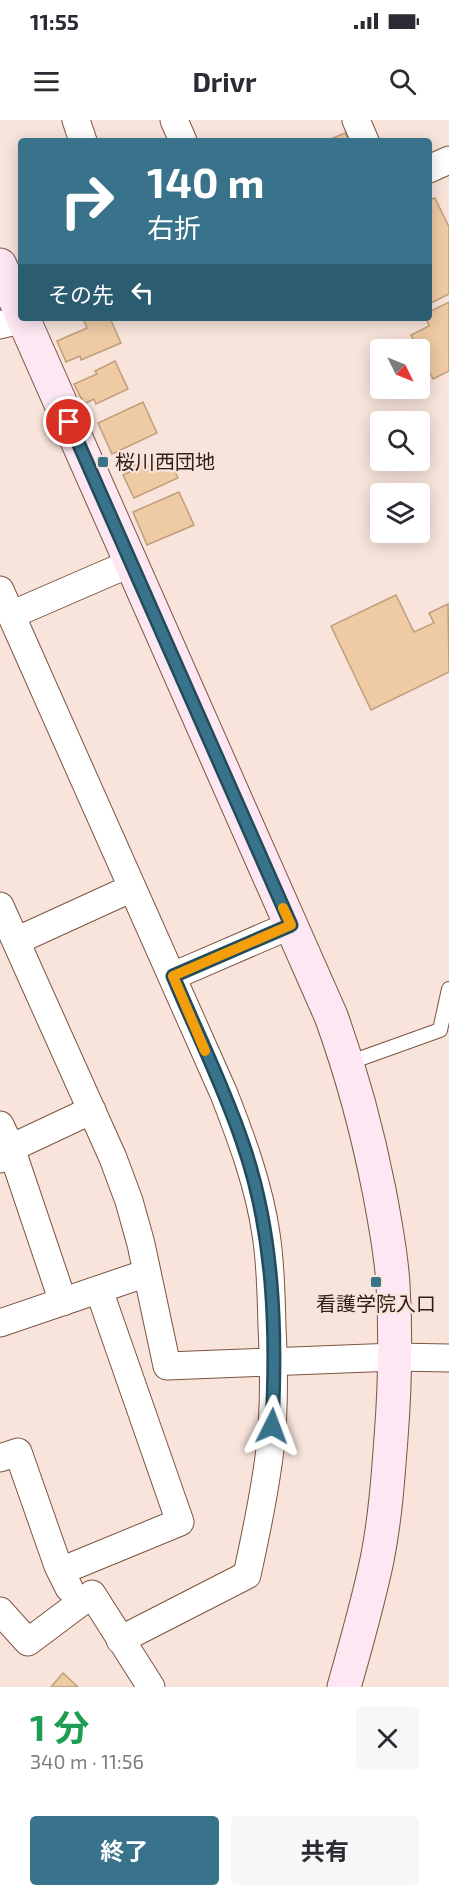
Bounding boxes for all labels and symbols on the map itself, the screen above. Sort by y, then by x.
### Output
north arrow [370,339,430,399]
pin [43,396,94,447]
place label: 桜川西団地 [115,449,215,473]
marker: 桜川西団地 [96,455,110,469]
marker: 看護学院入口 [369,1275,383,1289]
place label: 看護学院入口 [316,1291,436,1315]
position arrow [240,1394,304,1458]

